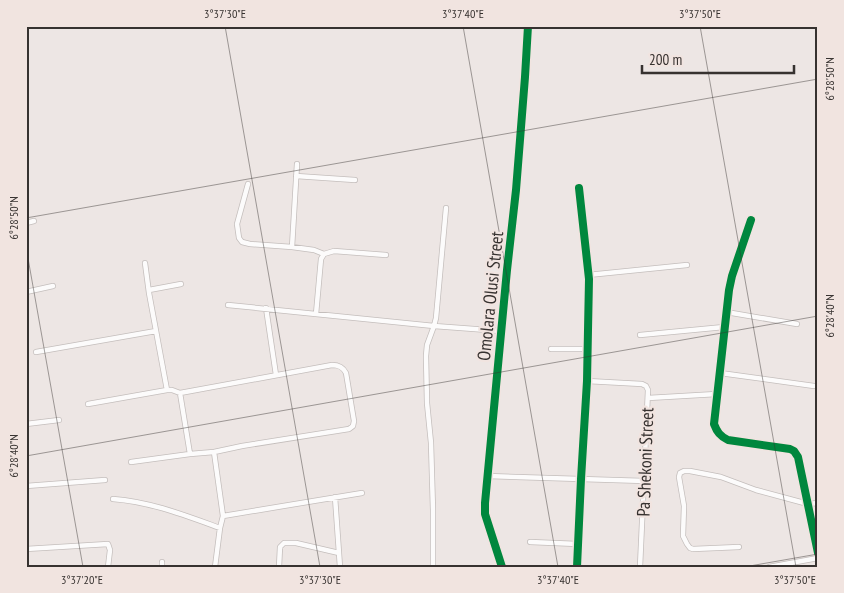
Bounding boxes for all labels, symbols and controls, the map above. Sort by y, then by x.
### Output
text: 3°37'30"E [204,6,246,21]
text: 3°37'40"E [442,6,484,21]
text: 3°37'50"E [679,6,721,21]
scale bar [642,42,794,74]
text: 200 m [649,50,682,69]
text: 6°28'50"N [822,57,837,101]
text: 6°28'50"N [6,196,21,240]
street label: Omolara Olusi Street [472,230,508,362]
text: 6°28'40"N [822,294,837,338]
street label: Pa Shekoni Street [632,407,658,517]
text: 6°28'40"N [6,434,21,478]
text: 3°37'20"E [61,572,103,587]
text: 3°37'30"E [299,572,341,587]
text: 3°37'40"E [537,572,579,587]
text: 3°37'50"E [774,572,816,587]

